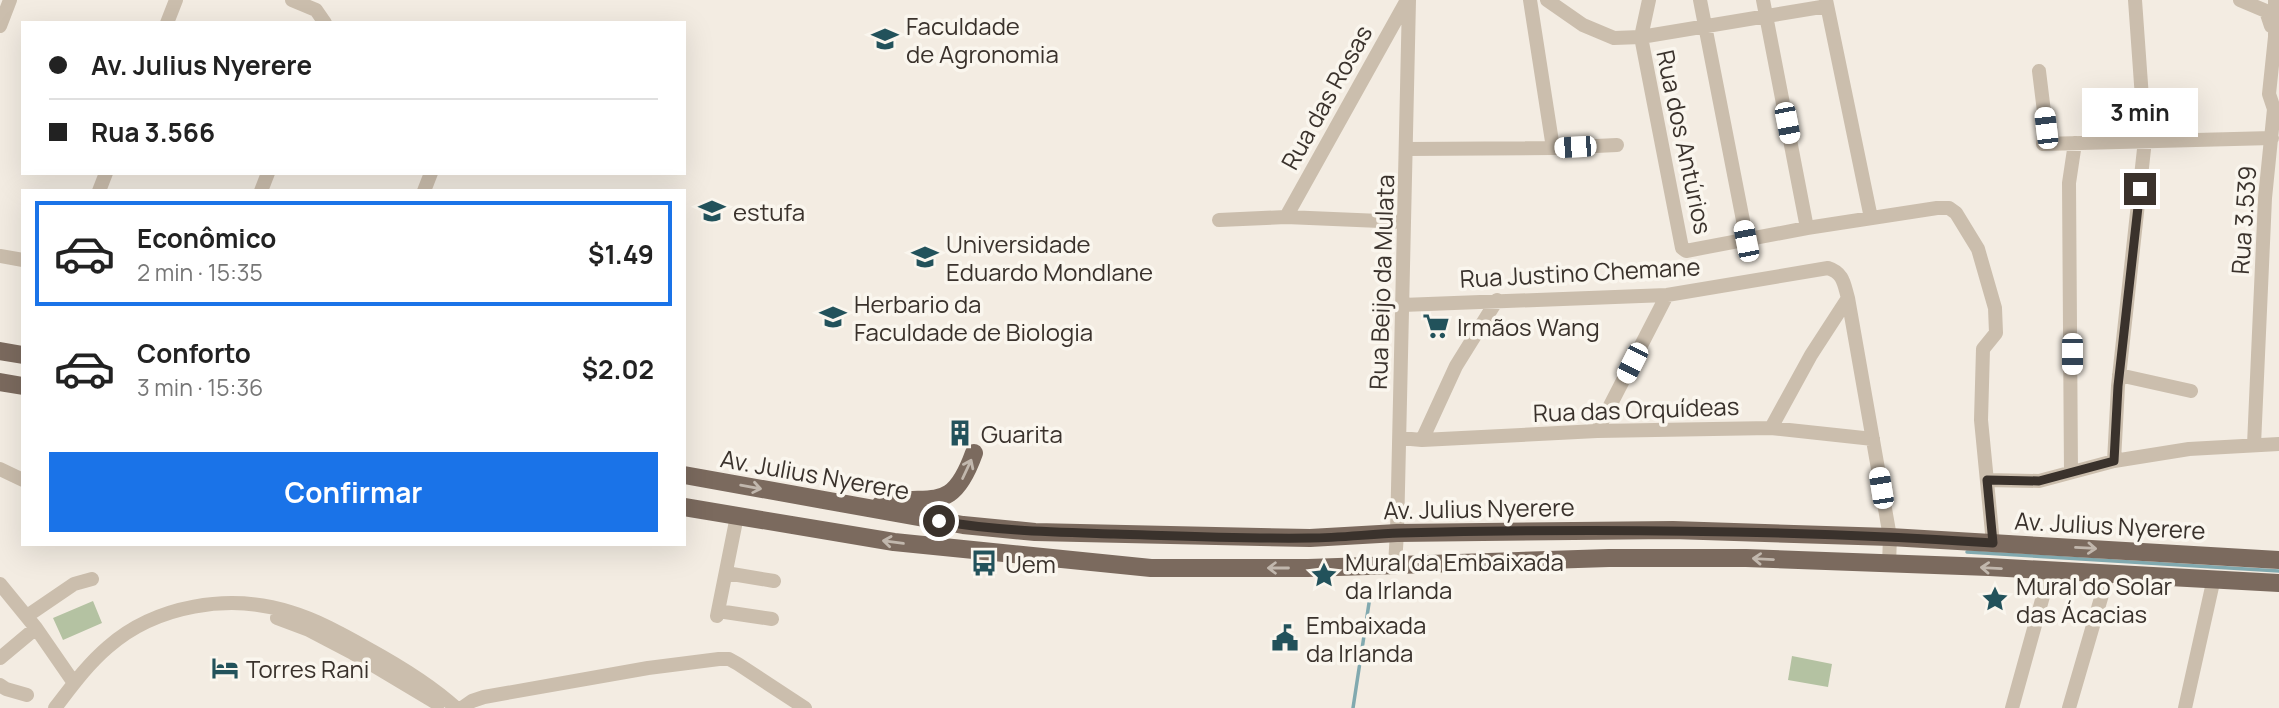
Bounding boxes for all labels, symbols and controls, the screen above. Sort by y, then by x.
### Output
place label: Faculdade de Agronomia [906,9,1059,70]
street label: Rua das Rosas [1273,19,1379,175]
school or university icon: Faculdade de Agronomia [870,24,900,54]
text: Av. Julius Nyerere [91,47,312,83]
street label: Rua dos Antúrios [1649,47,1721,237]
callout: 3 min [2082,88,2198,136]
text: 3 min [2110,96,2170,128]
car [1773,100,1802,146]
car [2034,106,2059,150]
text: Rua 3.566 [91,114,215,150]
car [1554,135,1597,159]
street label: Rua 3.539 [2223,165,2263,275]
route end [2124,173,2156,205]
street label: Rua Beijo da Mulata [1361,174,1401,390]
place label: estufa [733,195,805,228]
school or university icon: estufa [697,196,727,226]
car [1732,218,1761,264]
text: Econômico [137,220,276,256]
icon: car [53,222,116,285]
place label: Universidade Eduardo Mondlane [946,227,1153,288]
text: $1.49 [588,236,654,272]
school or university icon: Universidade Eduardo Mondlane [910,242,940,272]
street label: Rua Justino Chemane [1459,249,1701,295]
text: 2 min · 15:35 [137,256,263,288]
place label: Herbario da Faculdade de Biologia [854,287,1093,348]
school or university icon: Herbario da Faculdade de Biologia [818,302,848,332]
place label: Irmãos Wang [1457,310,1600,343]
supermarket icon: Irmãos Wang [1421,311,1451,341]
car [2062,333,2083,375]
text: Conforto [137,335,251,371]
icon: car [53,337,116,400]
car [1614,340,1651,386]
text: $2.02 [582,351,654,387]
text: 3 min · 15:36 [137,371,263,403]
street label: Rua das Orquídeas [1532,389,1740,429]
place label: Guarita [981,417,1063,450]
building icon: Guarita [945,418,975,448]
street label: Av. Julius Nyerere [718,441,912,507]
button: Confirmar [49,452,658,532]
one-way arrow [961,459,974,480]
car [1868,466,1895,510]
one-way arrow [739,481,762,494]
street label: Av. Julius Nyerere [1383,490,1575,526]
street label: Av. Julius Nyerere [2014,504,2206,546]
route start [923,505,955,537]
one-way arrow [883,535,905,548]
one-way arrow [2074,542,2096,555]
place label: Mural da Embaixada da Irlanda [1345,545,1564,606]
place label: Uem [1005,547,1056,580]
bus stop icon: Uem [969,548,999,578]
one-way arrow [1752,552,1775,565]
place icon: Mural da Embaixada da Irlanda [1309,560,1339,590]
one-way arrow [1266,561,1289,575]
one-way arrow [1979,561,2002,574]
place label: Mural do Solar das Ácacias [2016,569,2172,630]
place icon: Mural do Solar das Ácacias [1980,584,2010,614]
place label: Embaixada da Irlanda [1306,608,1426,669]
public building icon: Embaixada da Irlanda [1270,623,1300,653]
place label: Torres Rani [246,652,369,685]
hotel icon: Torres Rani [210,653,240,683]

